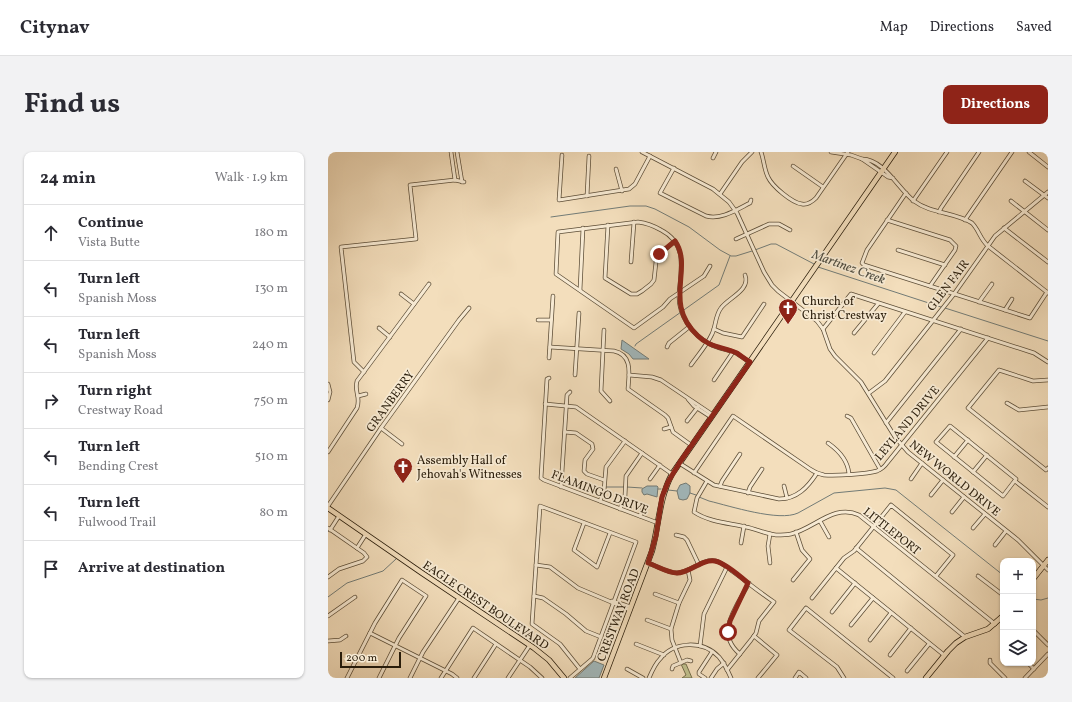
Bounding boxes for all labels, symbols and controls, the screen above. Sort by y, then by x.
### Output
text: Citynav [20,15,90,41]
text: Map [880,18,908,37]
text: Directions [930,18,994,37]
text: Saved [1016,18,1052,37]
text: Find us [24,85,120,124]
button: Directions [943,85,1048,124]
text: 24 min [40,167,96,190]
text: Walk · 1.9 km [215,169,288,187]
text: Continue [78,213,143,234]
icon: ahead [40,222,62,244]
text: 180 m [254,224,288,242]
text: Vista Butte [78,234,140,252]
route end [650,245,668,263]
water label: Martinez Creek [808,246,888,289]
street label: GLEN FAIR [924,256,974,315]
text: Turn left [78,269,140,290]
icon: left [40,278,62,300]
text: 130 m [255,280,288,298]
text: Spanish Moss [78,290,157,308]
place label: Church of Christ Crestway [802,294,887,324]
church icon: Church of Christ Crestway [777,297,799,325]
text: Turn left [78,325,140,346]
icon: left [40,334,62,356]
text: 240 m [252,336,288,354]
text: Spanish Moss [78,346,157,364]
street label: GRANBERRY [363,367,419,436]
text: Turn right [78,381,152,402]
street label: LEYLAND DRIVE [872,383,944,464]
icon: right [40,390,62,412]
text: 750 m [254,392,288,410]
text: Crestway Road [78,402,163,420]
text: Turn left [78,437,140,458]
street label: NEW WORLD DRIVE [905,437,1003,521]
icon: left [40,446,62,468]
text: 510 m [255,448,288,466]
place label: Assembly Hall of Jehovah's Witnesses [417,453,522,483]
church icon: Assembly Hall of Jehovah's Witnesses [392,456,414,484]
text: Bending Crest [78,458,159,476]
street label: FLAMINGO DRIVE [549,467,651,519]
text: Turn left [78,493,140,514]
icon: left [40,502,62,524]
text: 80 m [259,504,288,522]
street label: LITTLEPORT [859,504,923,559]
text: Fulwood Trail [78,514,156,532]
icon: arrive [40,558,62,580]
text: Arrive at destination [78,558,225,579]
street label: EAGLE CREST BOULEVARD [419,558,552,654]
map controls [1000,558,1036,666]
button: + [1000,558,1036,594]
street label: CRESTWAY ROAD [594,566,644,664]
button: − [1000,594,1036,630]
route start [719,623,737,641]
button: layers [1000,630,1036,666]
scale bar [340,650,401,669]
text: 200 m [346,651,377,666]

